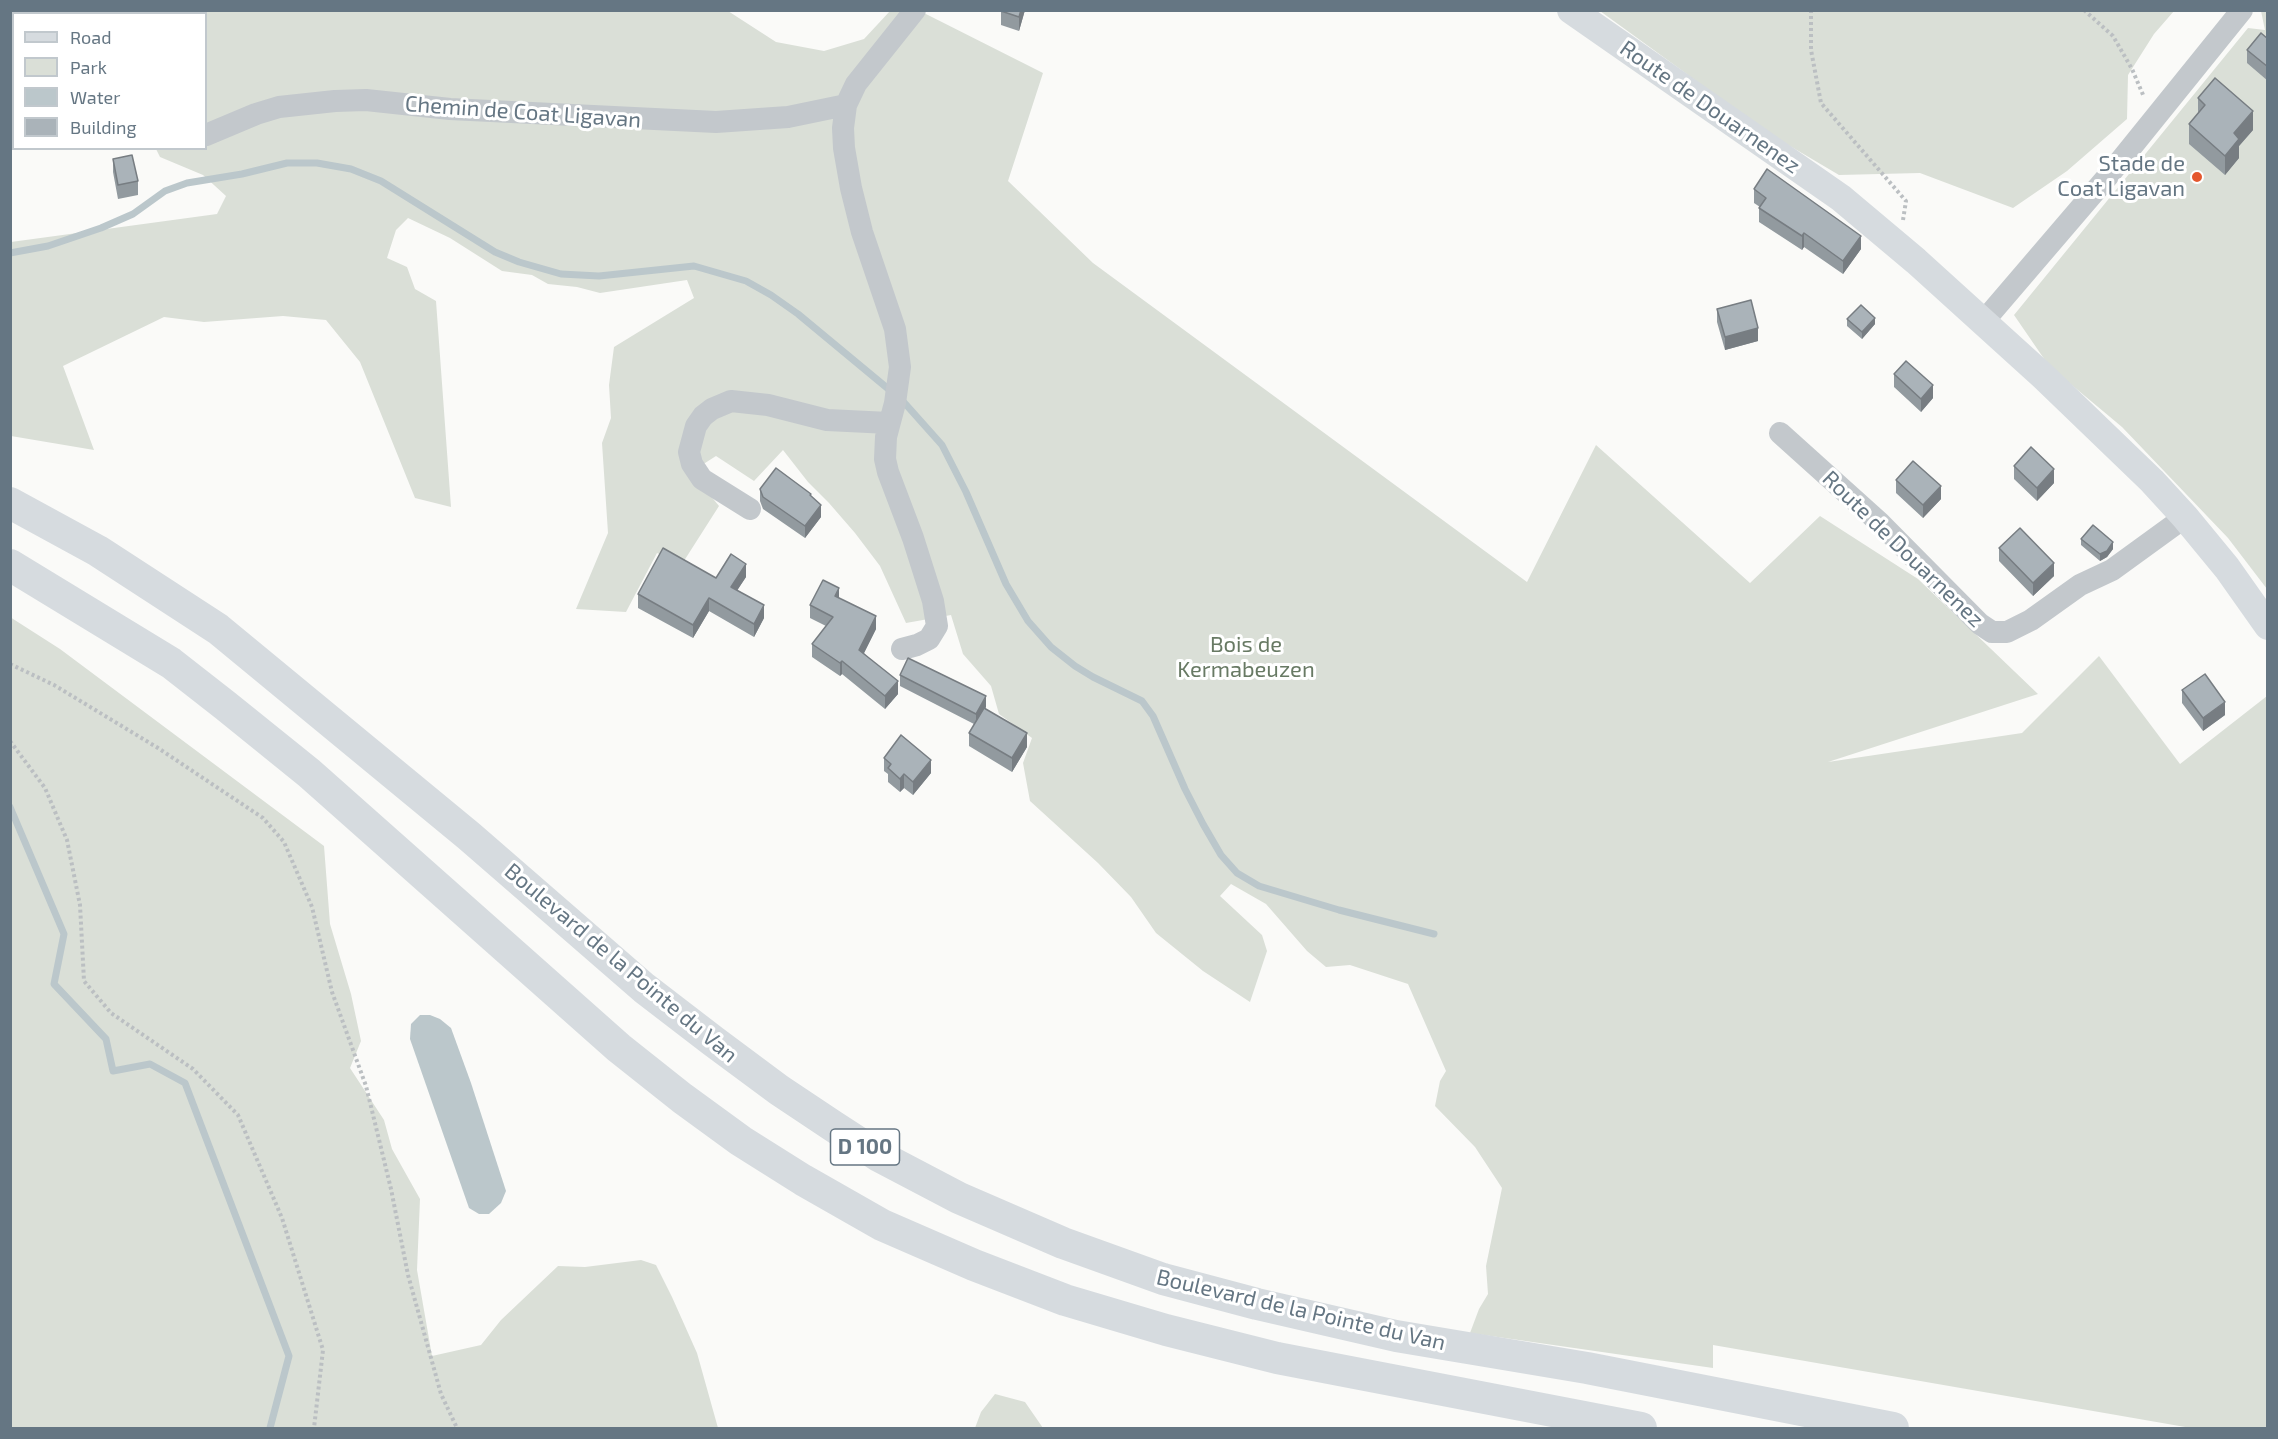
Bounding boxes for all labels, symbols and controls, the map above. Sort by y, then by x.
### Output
legend [12,12,207,150]
text: Road [70,26,111,48]
street label: Route de Douarnenez [1615,35,1805,179]
text: Park [70,56,107,78]
text: Water [70,86,120,108]
street label: Chemin de Coat Ligavan [404,91,642,133]
text: Building [70,116,137,138]
place label: Stade de Coat Ligavan [2057,151,2185,202]
marker: Stade de Coat Ligavan [2190,170,2204,184]
street label: Route de Douarnenez [1817,465,1989,633]
park label: Bois de Kermabeuzen [1177,632,1315,684]
street label: Boulevard de la Pointe du Van [499,858,743,1068]
road number: D 100 [830,1129,900,1165]
street label: Boulevard de la Pointe du Van [1154,1264,1448,1356]

